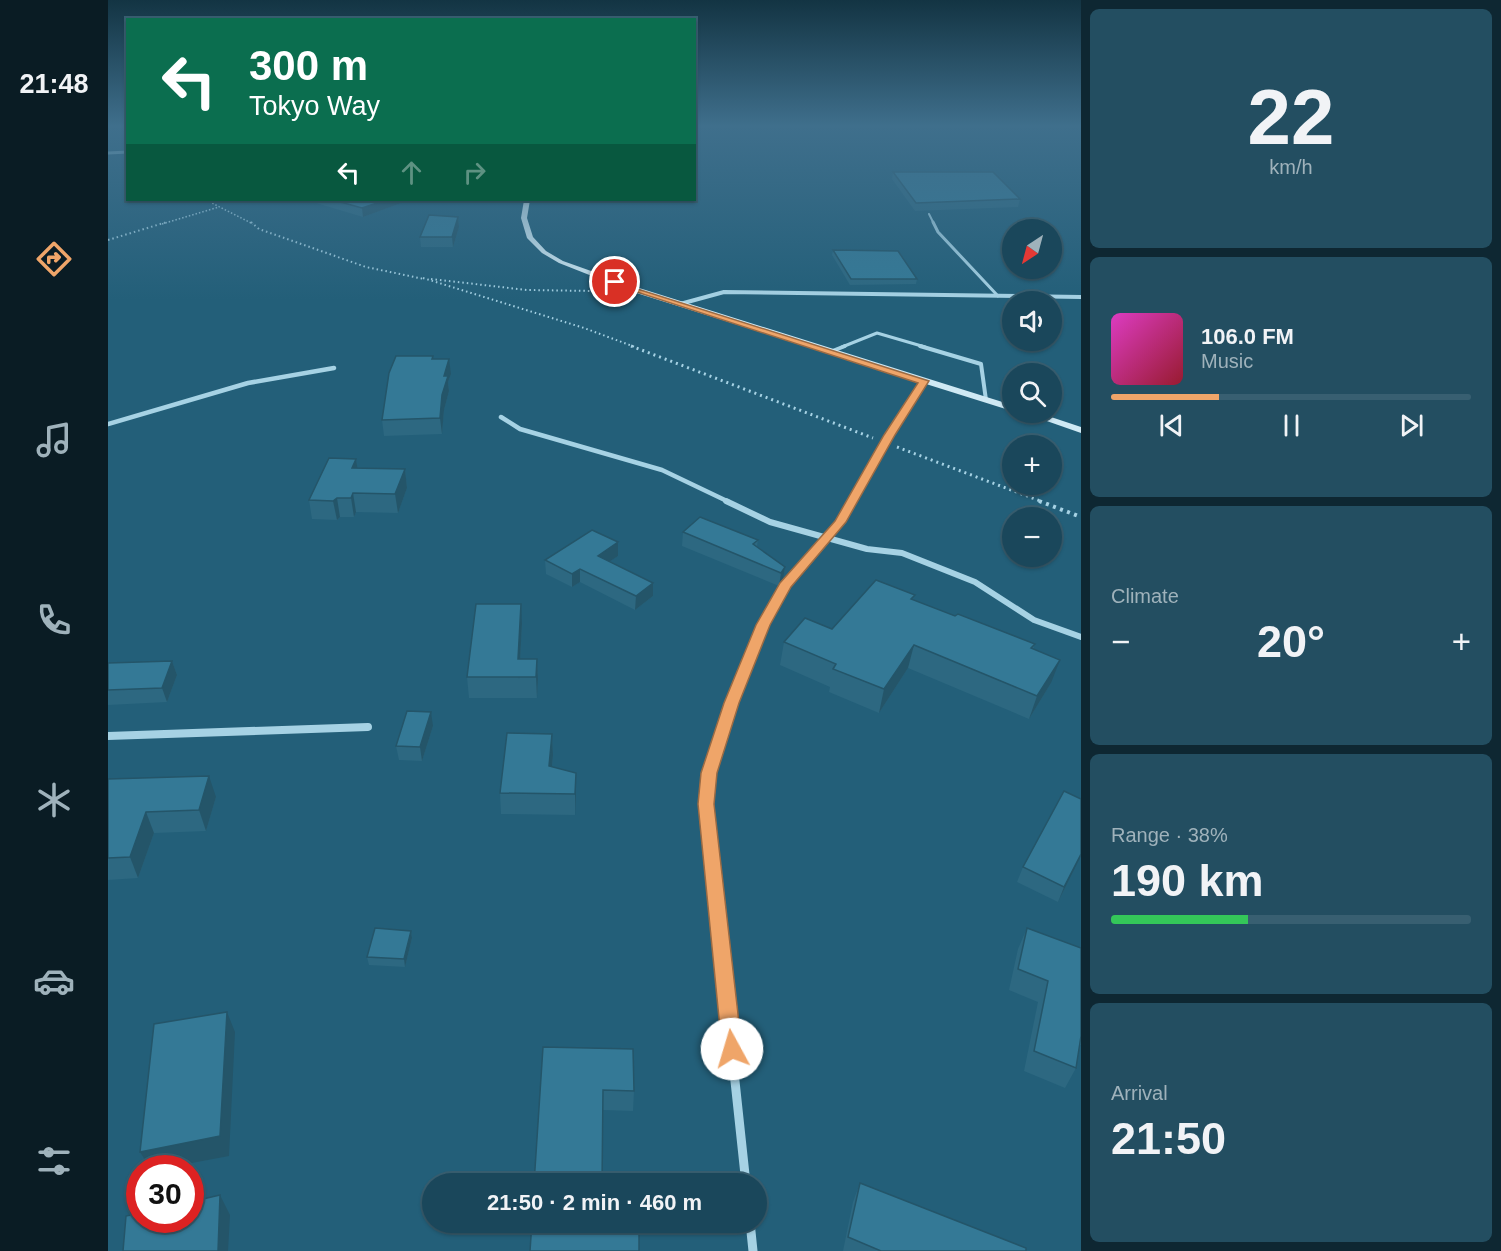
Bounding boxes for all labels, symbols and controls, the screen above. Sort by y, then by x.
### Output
icon: left [150,42,228,120]
text: 300 m [249,42,368,89]
text: 21:48 [19,69,89,99]
text: 22 [1248,73,1334,161]
text: Tokyo Way [249,91,380,121]
icon: left [332,156,365,189]
icon: ahead [395,156,428,189]
icon: right [458,156,491,189]
text: km/h [1269,156,1313,178]
north arrow [1002,219,1062,279]
map controls [1002,219,1062,567]
icon: directions [33,238,75,280]
pin [589,256,640,307]
icon: arrive [598,265,631,298]
button: sound [1002,291,1062,351]
text: 106.0 FM [1201,324,1294,349]
text: Music [1201,350,1253,372]
button: search [1002,363,1062,423]
icon: previous [1155,409,1188,442]
icon: pause [1275,409,1308,442]
icon: next [1395,409,1428,442]
icon: music [33,419,75,461]
button: + [1002,435,1062,495]
button: − [1002,507,1062,567]
text: Climate [1111,585,1179,607]
icon: phone [33,599,75,641]
text: 20° [1257,616,1325,667]
text: − [1111,623,1130,660]
text: + [1452,623,1471,660]
icon: climate [33,779,75,821]
text: Range · 38% [1111,824,1228,846]
text: 190 km [1111,855,1264,906]
icon: car [33,960,75,1002]
position arrow [700,1017,764,1081]
text: Arrival [1111,1082,1168,1104]
text: 21:50 [1111,1113,1226,1164]
icon: filters [33,1140,75,1182]
speed limit sign: 30 [126,1155,204,1233]
text: 21:50 · 2 min · 460 m [487,1190,702,1215]

